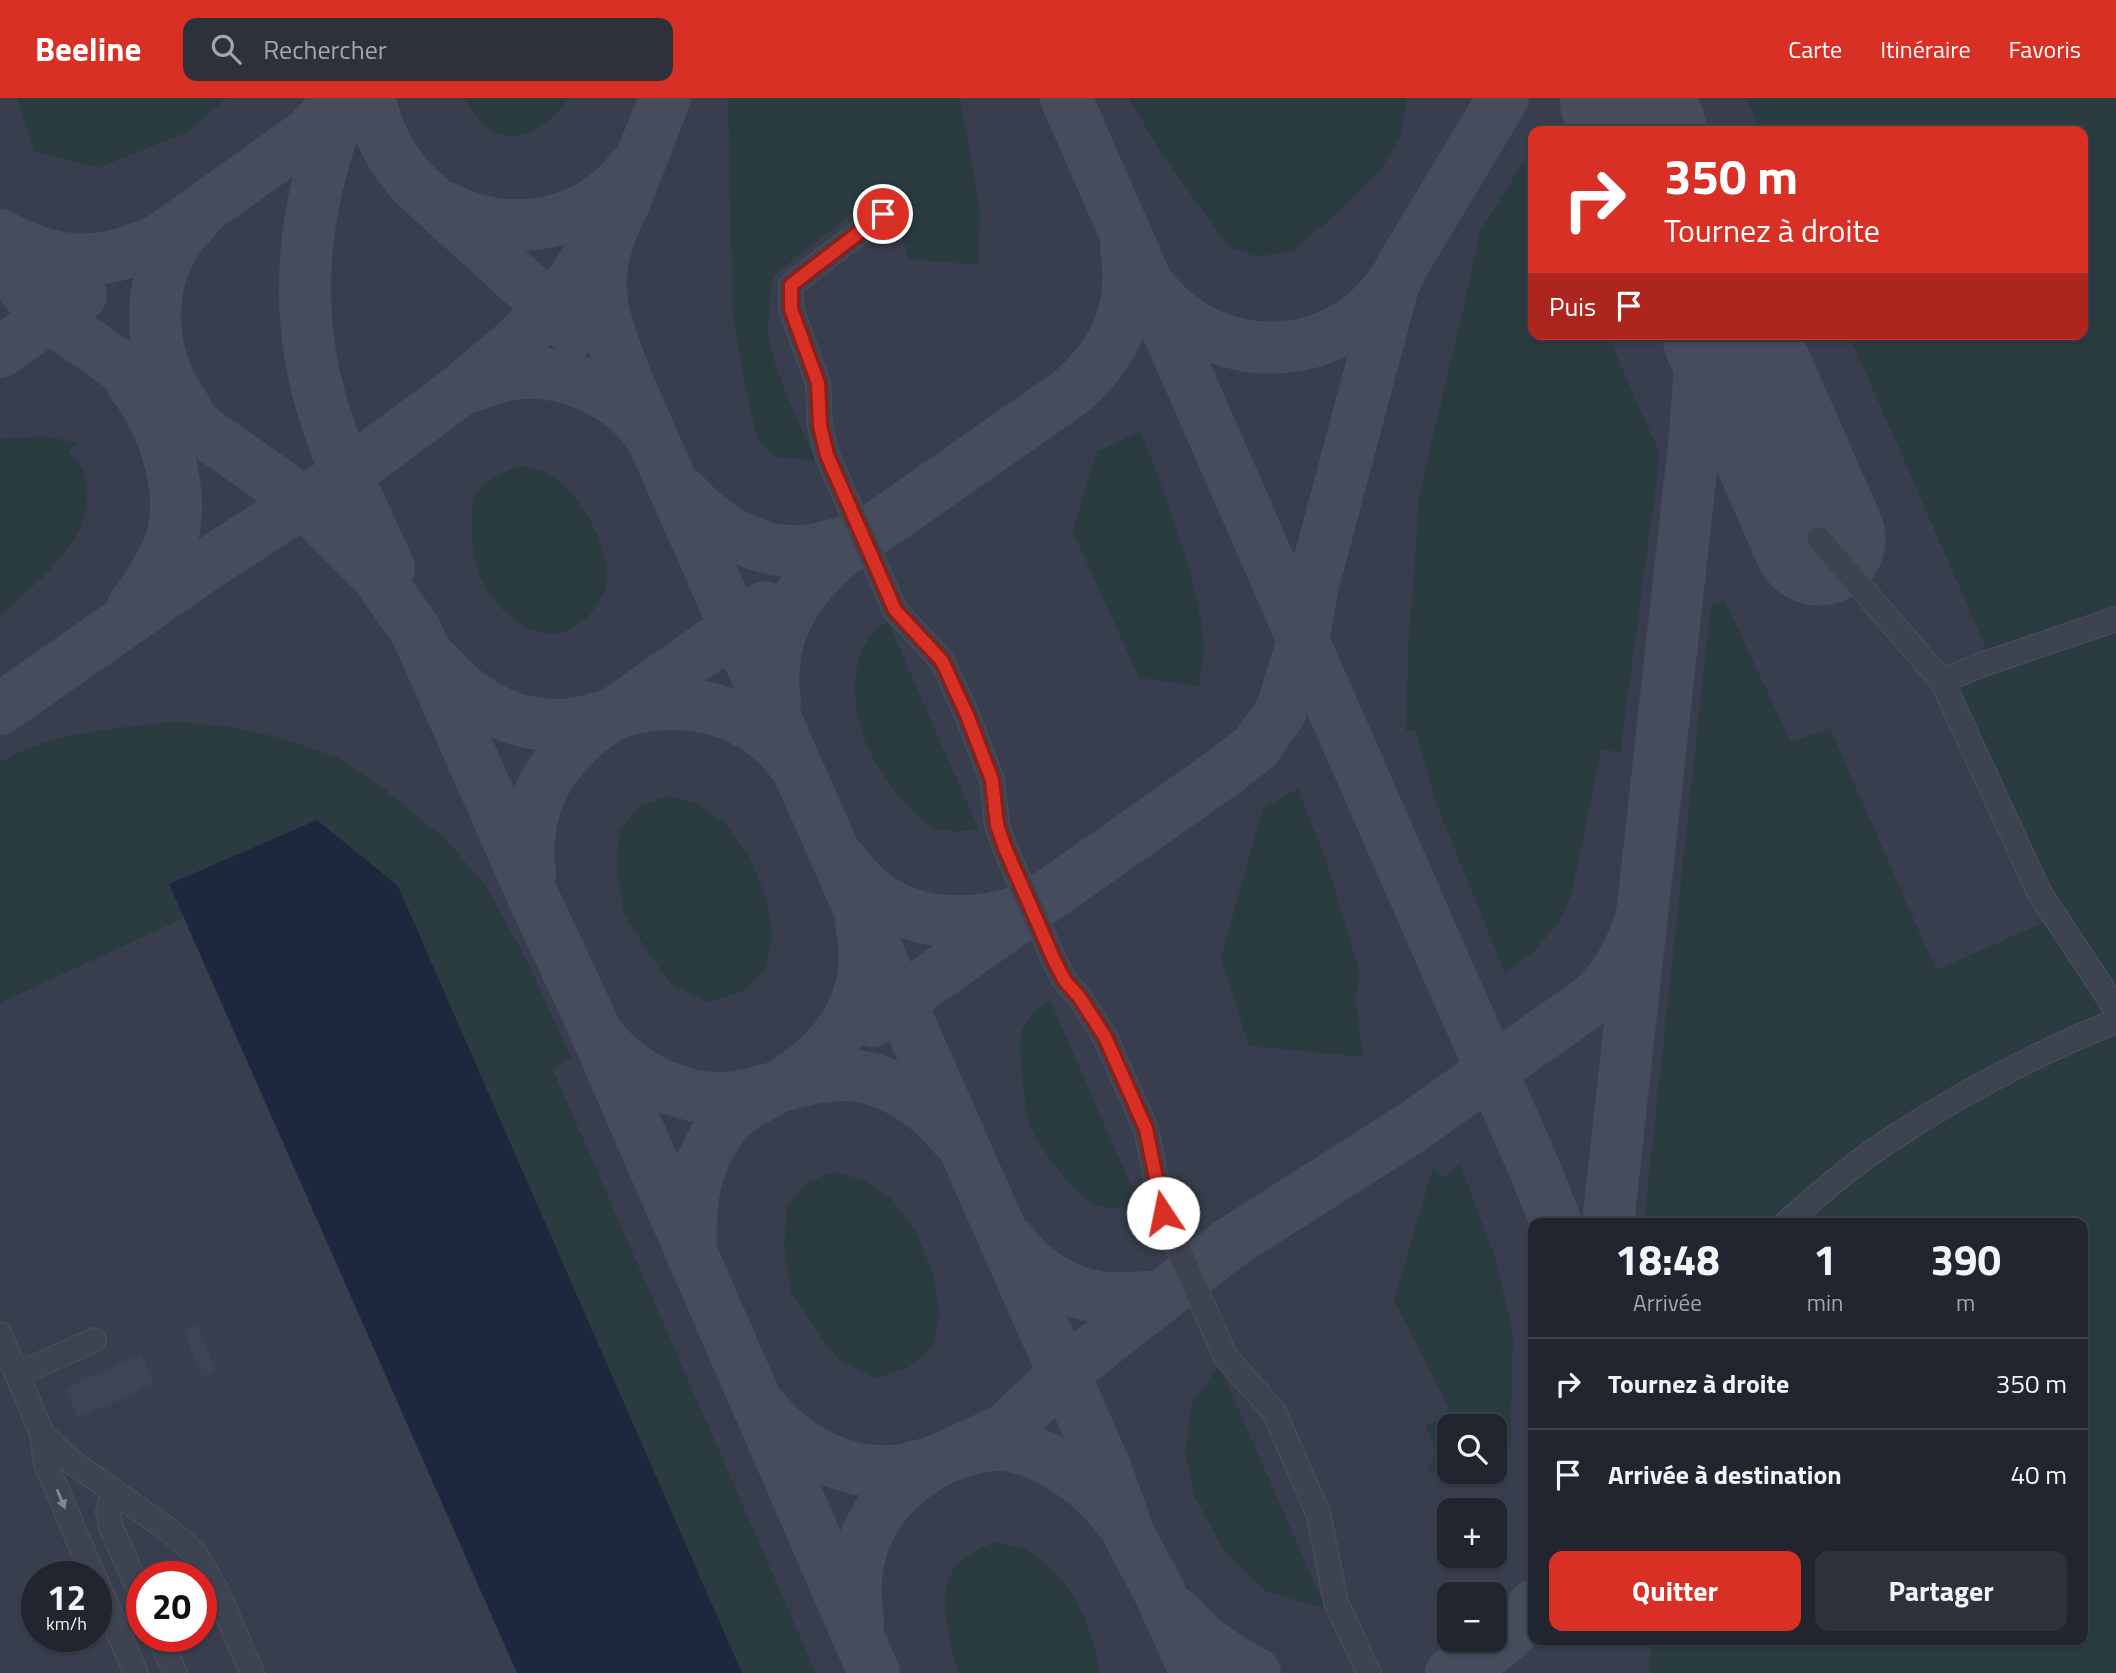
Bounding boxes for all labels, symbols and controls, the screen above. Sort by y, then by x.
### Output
search box [183,18,673,81]
text: Beeline [35,24,141,74]
icon: search [207,30,245,68]
text: Rechercher [263,30,387,69]
text: Carte [1788,31,1842,67]
text: Itinéraire [1880,31,1971,67]
text: Favoris [2009,31,2081,67]
text: 350 m [1664,138,1798,213]
icon: right [1549,154,1640,245]
pin [853,184,913,244]
icon: arrive [864,195,902,233]
text: Tournez à droite [1664,206,1880,254]
text: Puis [1549,287,1596,326]
icon: arrive [1610,287,1648,325]
position arrow [1126,1176,1200,1250]
text: 18:48 [1615,1227,1720,1291]
text: 1 [1813,1227,1837,1291]
text: 390 [1930,1227,2001,1291]
text: Arrivée [1633,1285,1702,1320]
text: min [1807,1285,1843,1320]
text: m [1956,1285,1975,1320]
text: Tournez à droite [1608,1364,1789,1403]
text: 350 m [1996,1364,2067,1403]
icon: right [1549,1365,1587,1403]
map controls [1437,1414,1507,1652]
button: search [1437,1414,1507,1484]
text: Arrivée à destination [1608,1455,1842,1494]
text: 40 m [2010,1455,2067,1494]
icon: arrive [1549,1456,1587,1494]
one-way arrow [56,1489,67,1510]
button: + [1437,1498,1507,1568]
button: Quitter [1549,1551,1801,1631]
button: Partager [1815,1551,2067,1631]
speed limit sign: 20 [126,1561,217,1652]
text: 12 [47,1570,86,1624]
button: − [1437,1582,1507,1652]
text: km/h [46,1610,87,1637]

